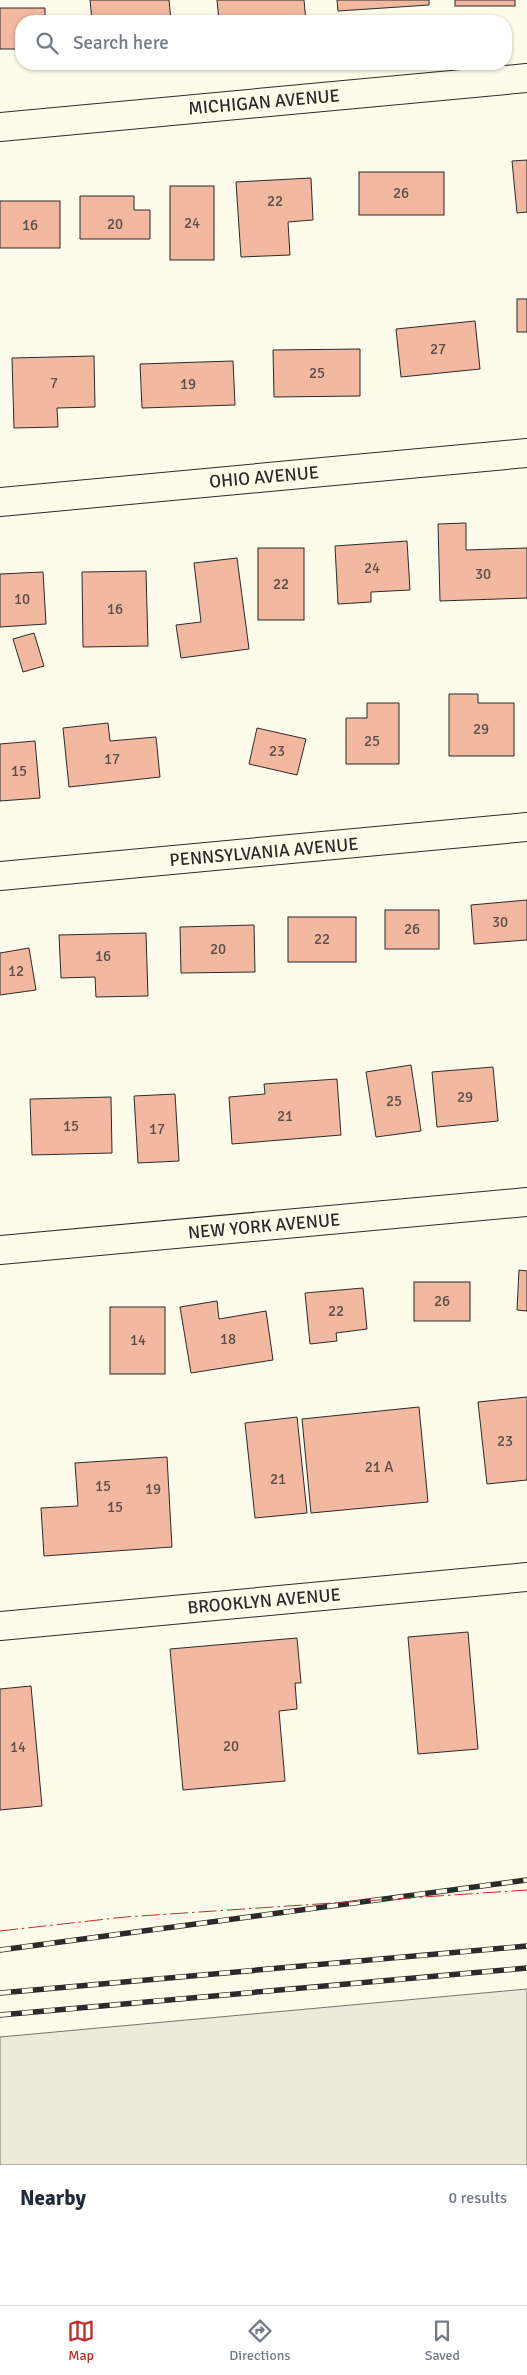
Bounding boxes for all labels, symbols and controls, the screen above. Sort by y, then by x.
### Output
search box [15,15,512,70]
icon: search [33,29,61,57]
text: Search here [73,31,169,55]
street label: MICHIGAN AVENUE [187,84,341,120]
house number: 26 [393,184,409,202]
house number: 22 [267,192,283,210]
house number: 24 [184,214,200,232]
house number: 20 [107,215,123,233]
house number: 16 [22,216,38,234]
house number: 27 [430,340,446,358]
house number: 25 [309,364,325,382]
house number: 7 [50,374,58,392]
house number: 19 [180,375,196,393]
street label: OHIO AVENUE [208,461,320,493]
house number: 24 [364,559,380,577]
house number: 30 [475,565,491,583]
house number: 22 [273,575,289,593]
house number: 10 [14,590,30,608]
house number: 16 [107,600,123,618]
house number: 29 [473,720,489,738]
house number: 25 [364,732,380,750]
house number: 23 [269,742,285,760]
house number: 17 [104,750,120,768]
house number: 15 [11,762,27,780]
street label: PENNSYLVANIA AVENUE [169,833,359,871]
house number: 30 [492,913,508,931]
house number: 26 [404,920,420,938]
house number: 22 [314,930,330,948]
house number: 20 [210,940,226,958]
house number: 16 [95,947,111,965]
house number: 12 [8,962,24,980]
house number: 29 [457,1088,473,1106]
house number: 25 [386,1092,402,1110]
house number: 21 [277,1107,293,1125]
house number: 15 [63,1117,79,1135]
house number: 17 [149,1120,165,1138]
street label: NEW YORK AVENUE [187,1208,341,1244]
house number: 26 [434,1292,450,1310]
house number: 22 [328,1302,344,1320]
house number: 18 [220,1330,236,1348]
house number: 14 [130,1331,146,1349]
house number: 23 [497,1432,513,1450]
house number: 21 A [365,1458,393,1476]
house number: 21 [270,1470,286,1488]
house number: 15 [95,1477,111,1495]
house number: 19 [145,1480,161,1498]
house number: 15 [107,1498,123,1516]
street label: BROOKLYN AVENUE [186,1583,342,1619]
house number: 20 [223,1737,239,1755]
house number: 14 [10,1738,26,1756]
text: Nearby [20,2185,86,2211]
text: 0 results [448,2188,507,2208]
tab: Map [67,2317,95,2364]
tab: Directions [229,2317,290,2364]
tab: Saved [425,2317,460,2364]

